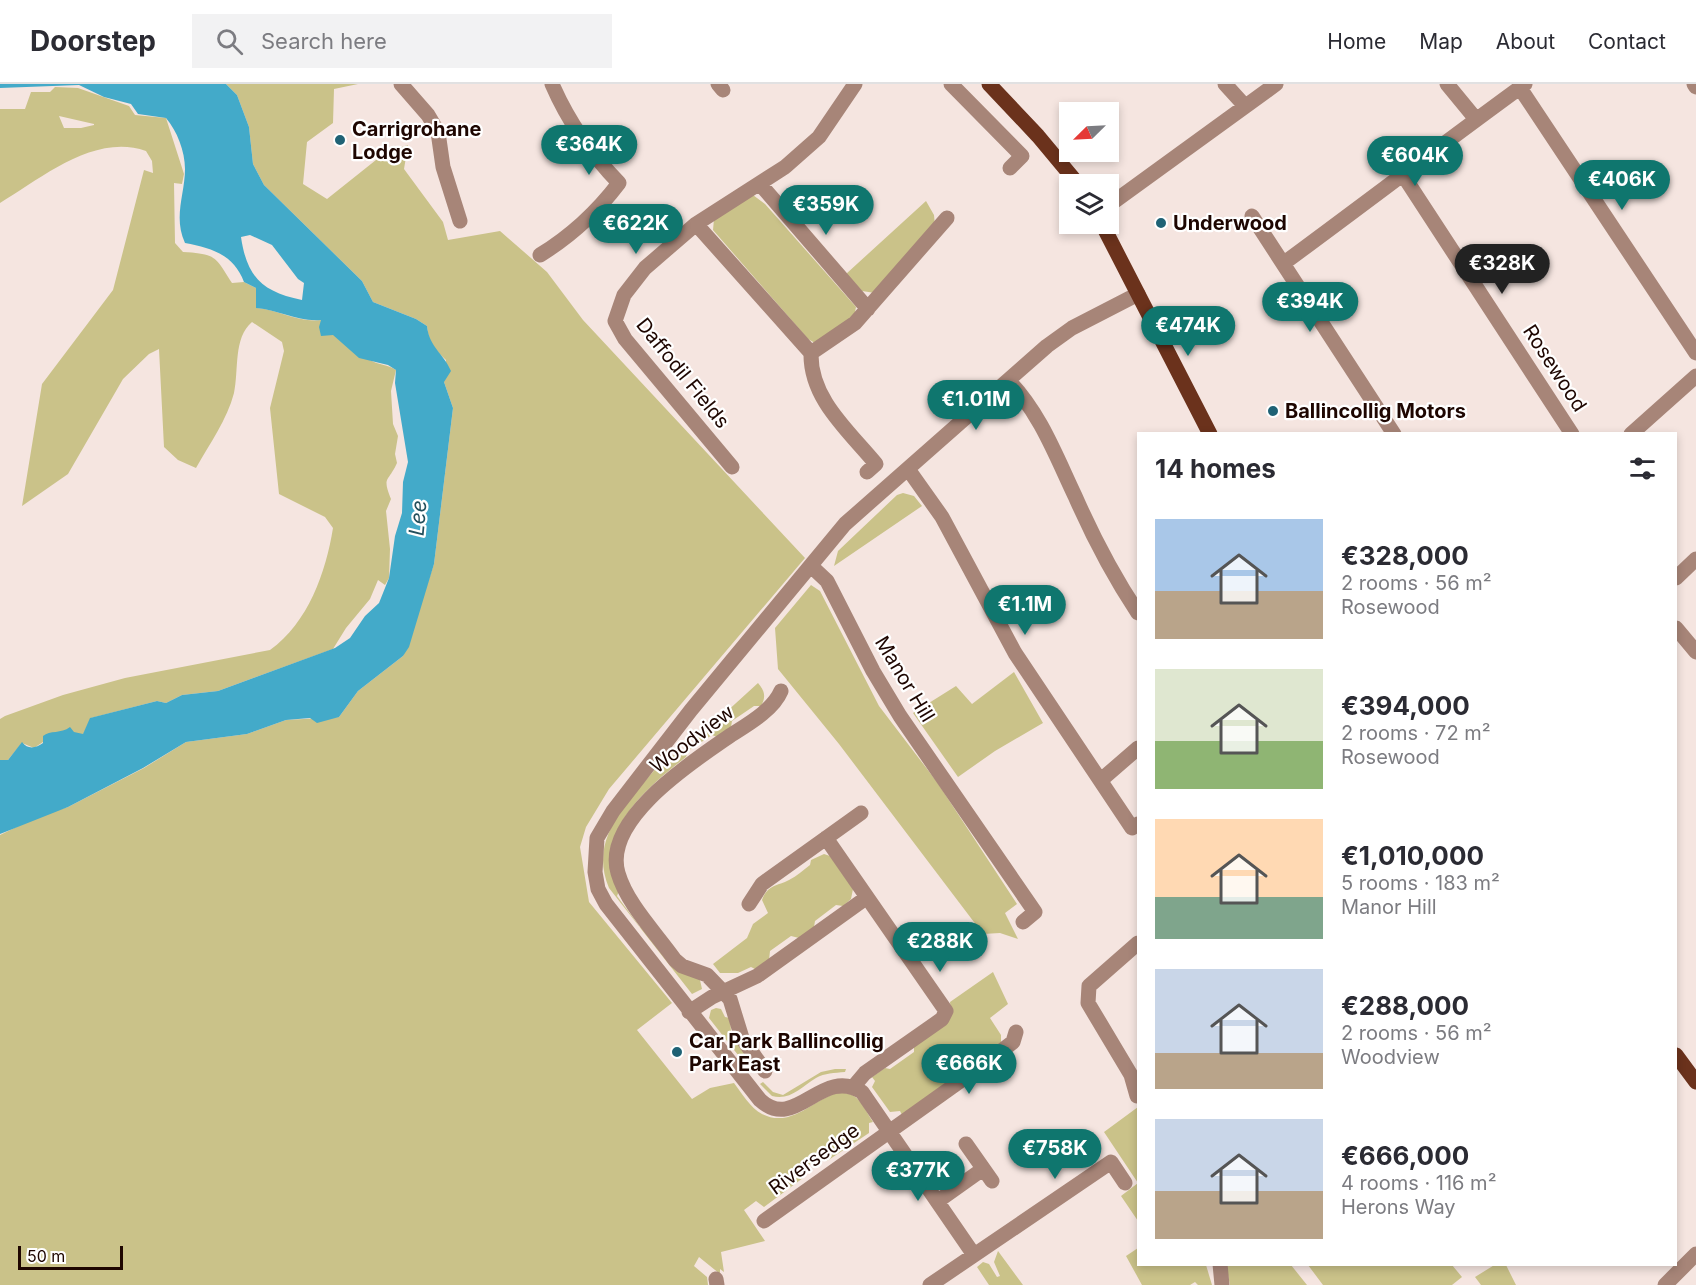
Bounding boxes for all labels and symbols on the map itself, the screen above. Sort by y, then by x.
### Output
north arrow [1059,102,1119,162]
place label: Carrigrohane Lodge [352,117,481,164]
pin: €364K [547,125,631,176]
marker: Carrigrohane Lodge [333,133,347,147]
pin: €604K [1373,136,1457,187]
pin: €406K [1580,160,1664,211]
pin: €359K [784,185,868,236]
pin: €622K [594,204,678,255]
place label: Underwood [1173,211,1287,235]
marker: Underwood [1154,216,1168,230]
pin: €328K [1460,244,1544,295]
pin: €394K [1268,282,1352,333]
pin: €474K [1146,306,1230,357]
street label: Daffodil Fields [631,313,735,433]
street label: Rosewood [1518,320,1592,416]
pin: €1.01M [927,380,1025,431]
place label: Ballincollig Motors [1285,399,1466,423]
marker: Ballincollig Motors [1266,404,1280,418]
water label: Lee [403,499,432,537]
pin: €1.1M [983,585,1067,636]
street label: Manor Hill [870,632,940,726]
street label: Woodview [645,700,739,778]
pin: €288K [898,922,982,973]
place label: Car Park Ballincollig Park East [689,1029,884,1076]
pin: €666K [927,1044,1011,1095]
marker: Car Park Ballincollig Park East [670,1045,684,1059]
street label: Riversedge [764,1118,864,1200]
pin: €758K [1013,1129,1097,1180]
pin: €377K [876,1151,960,1202]
scale bar [18,1243,123,1270]

